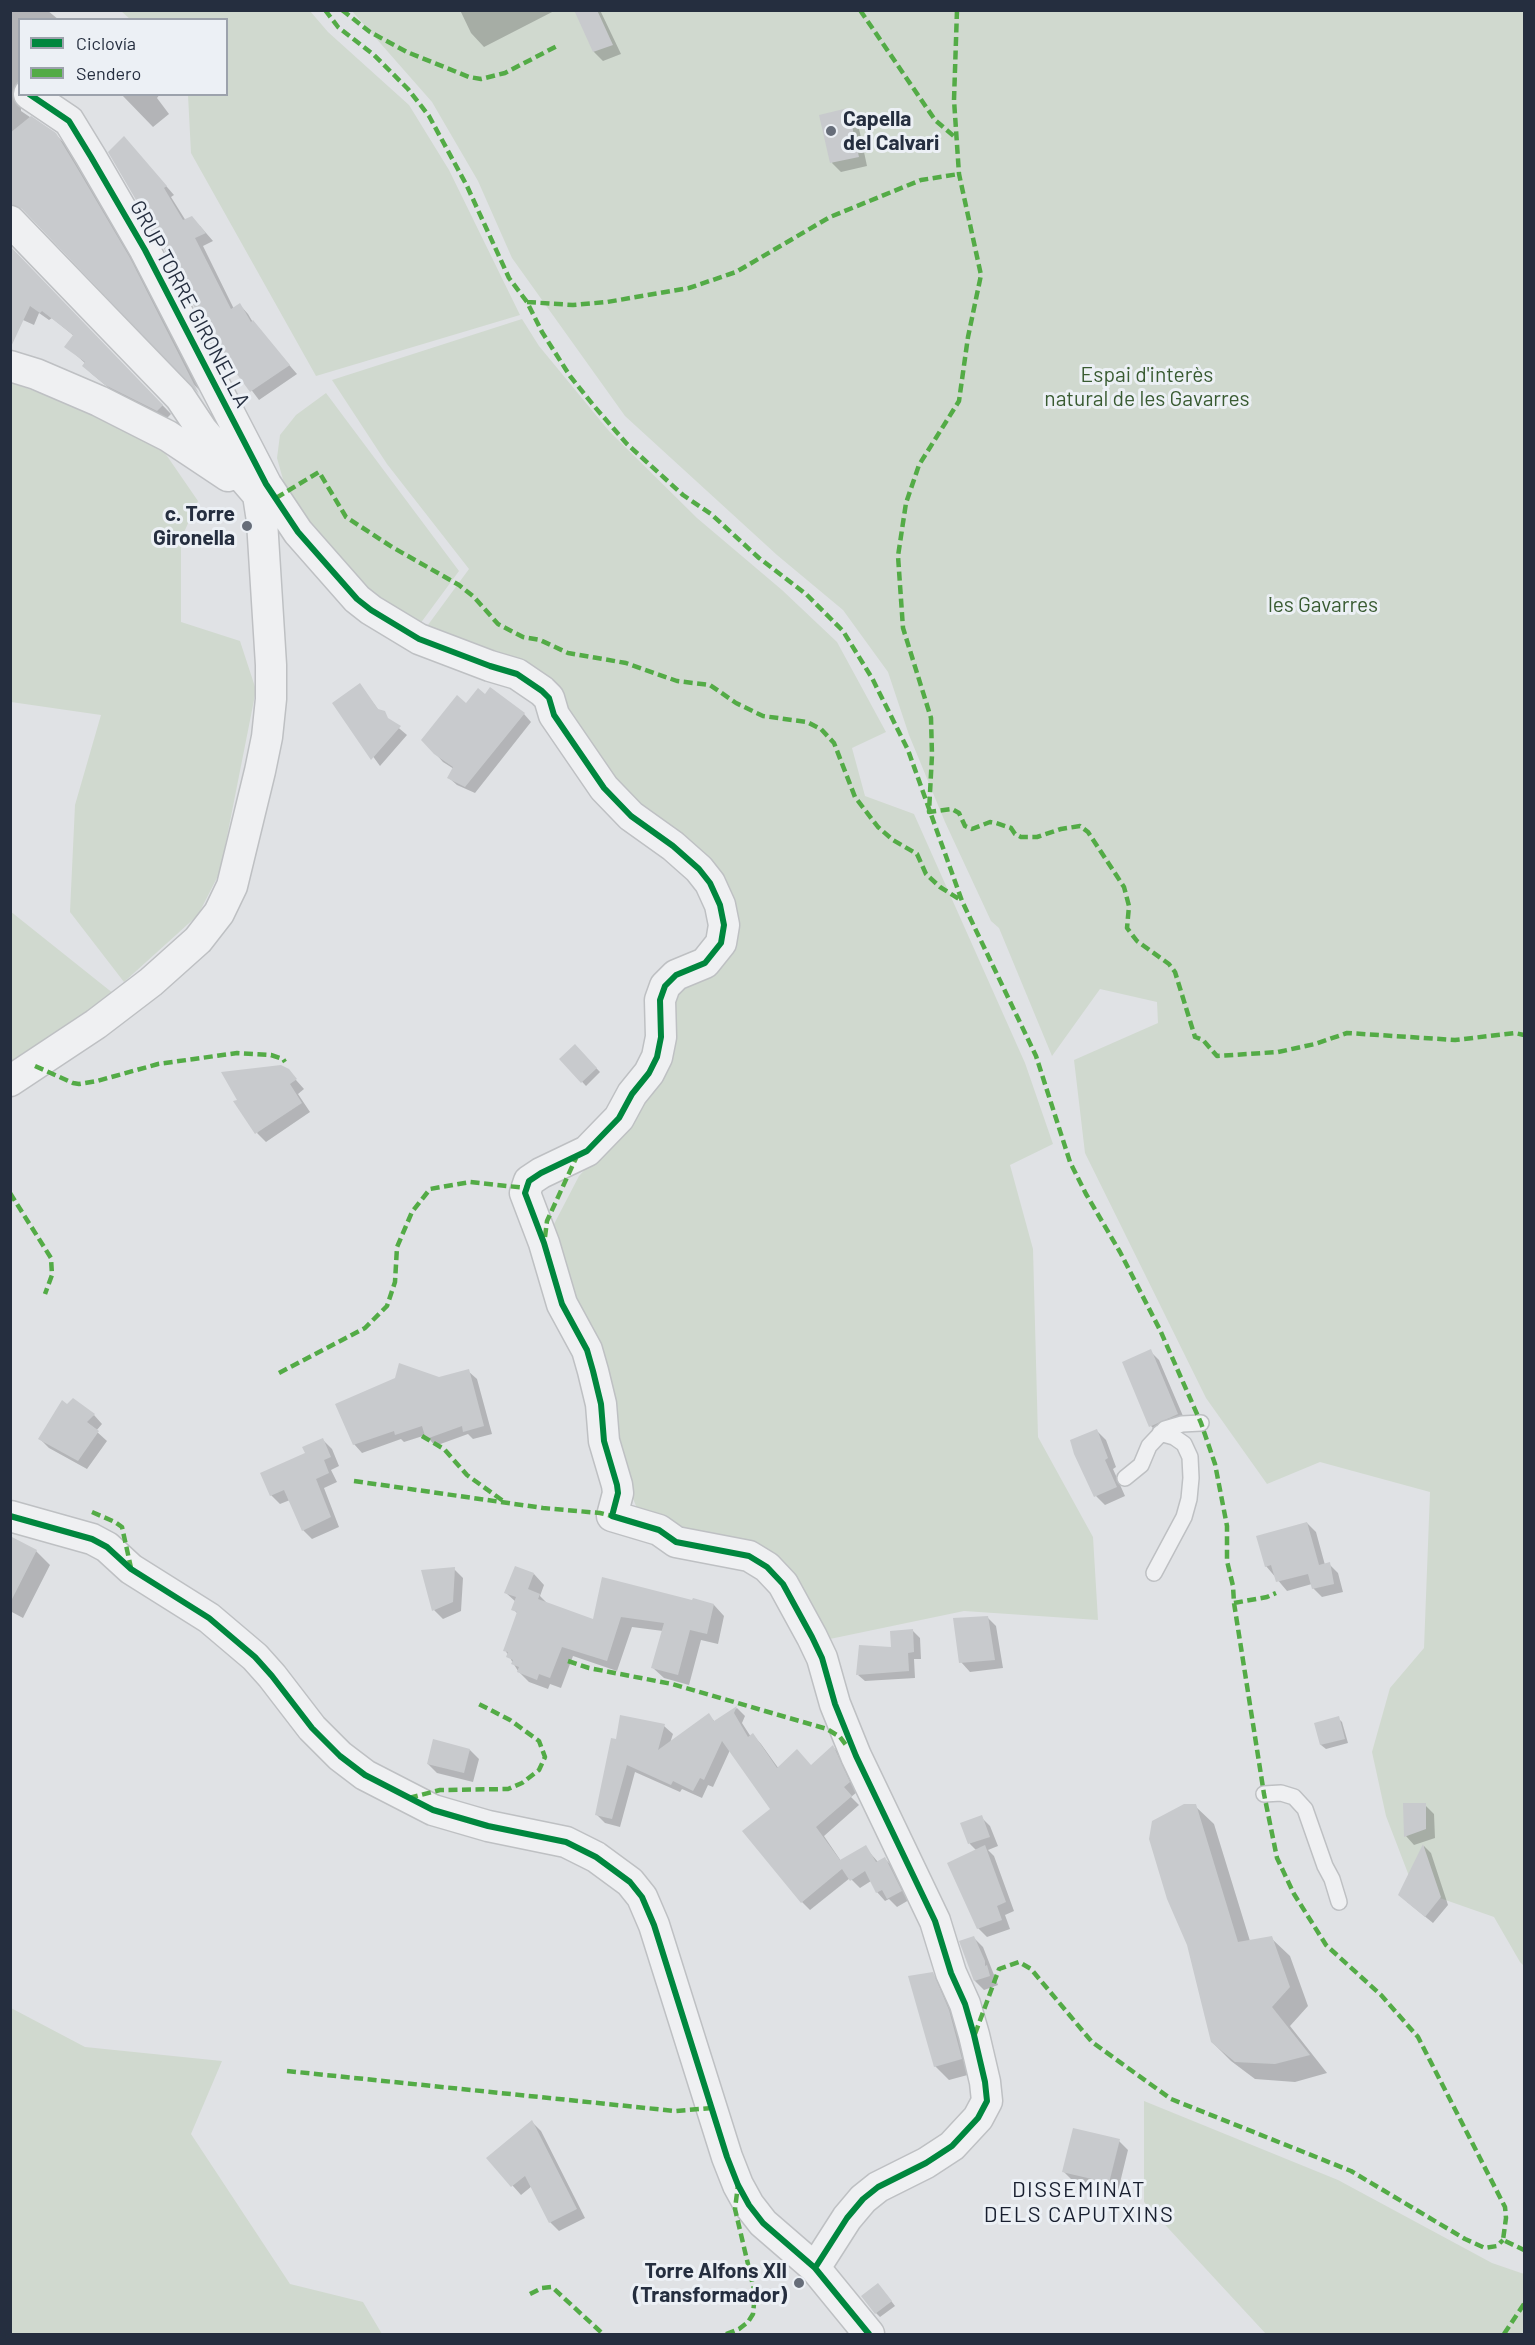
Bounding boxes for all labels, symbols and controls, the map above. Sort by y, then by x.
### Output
legend [18,18,228,96]
text: Ciclovía [76,32,136,54]
text: Sendero [76,62,141,84]
place label: Capella del Calvari [843,106,939,156]
marker: Capella del Calvari [824,124,838,138]
street label: GRUP TORRE GIRONELLA [125,196,255,412]
park label: Espai d'interès natural de les Gavarres [1044,362,1250,412]
place label: c. Torre Gironella [153,501,235,551]
marker: c. Torre Gironella [240,519,254,533]
park label: les Gavarres [1268,592,1378,618]
district label: DISSEMINAT DELS CAPUTXINS [984,2177,1174,2228]
place label: Torre Alfons XII (Transformador) [633,2258,787,2308]
marker: Torre Alfons XII (Transformador) [792,2276,806,2290]

